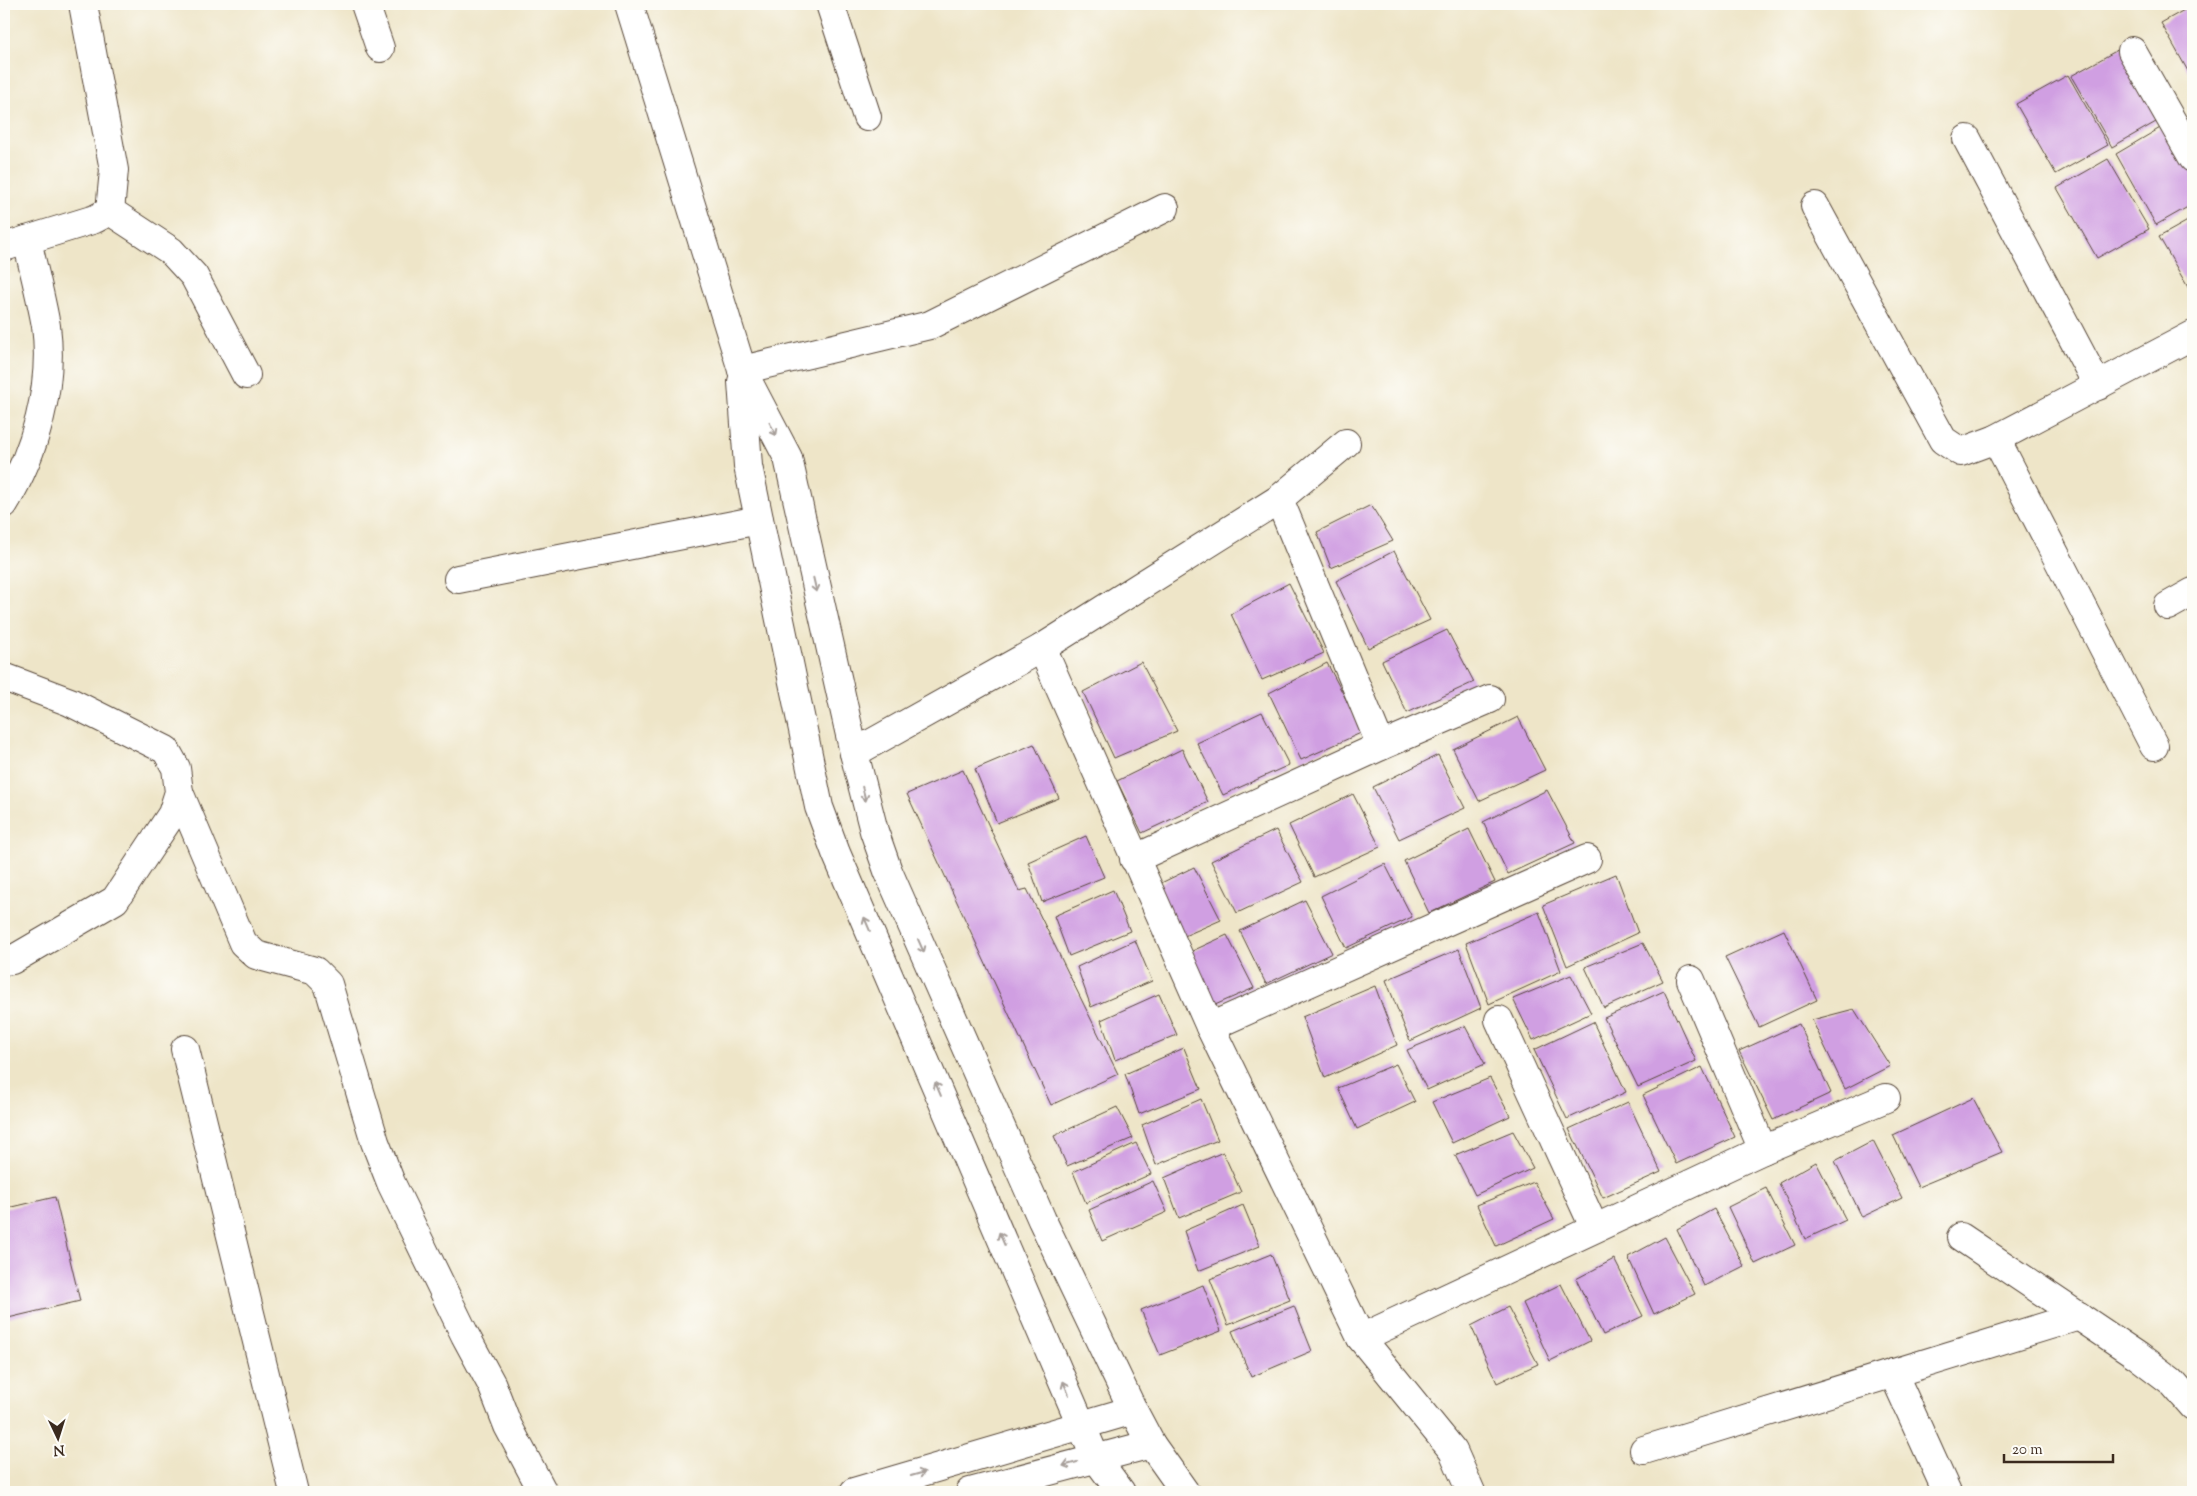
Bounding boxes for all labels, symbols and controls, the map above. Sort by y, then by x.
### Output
one-way arrow [768,421,778,436]
one-way arrow [811,576,820,592]
one-way arrow [860,786,869,802]
one-way arrow [861,917,871,932]
one-way arrow [916,938,926,953]
one-way arrow [932,1082,942,1097]
one-way arrow [997,1232,1006,1247]
one-way arrow [1061,1381,1071,1396]
north arrow [32,1414,82,1464]
scale bar [2004,1431,2113,1463]
text: N [52,1439,65,1459]
text: 20 m [2012,1440,2043,1461]
one-way arrow [1062,1460,1078,1470]
one-way arrow [909,1468,925,1478]

